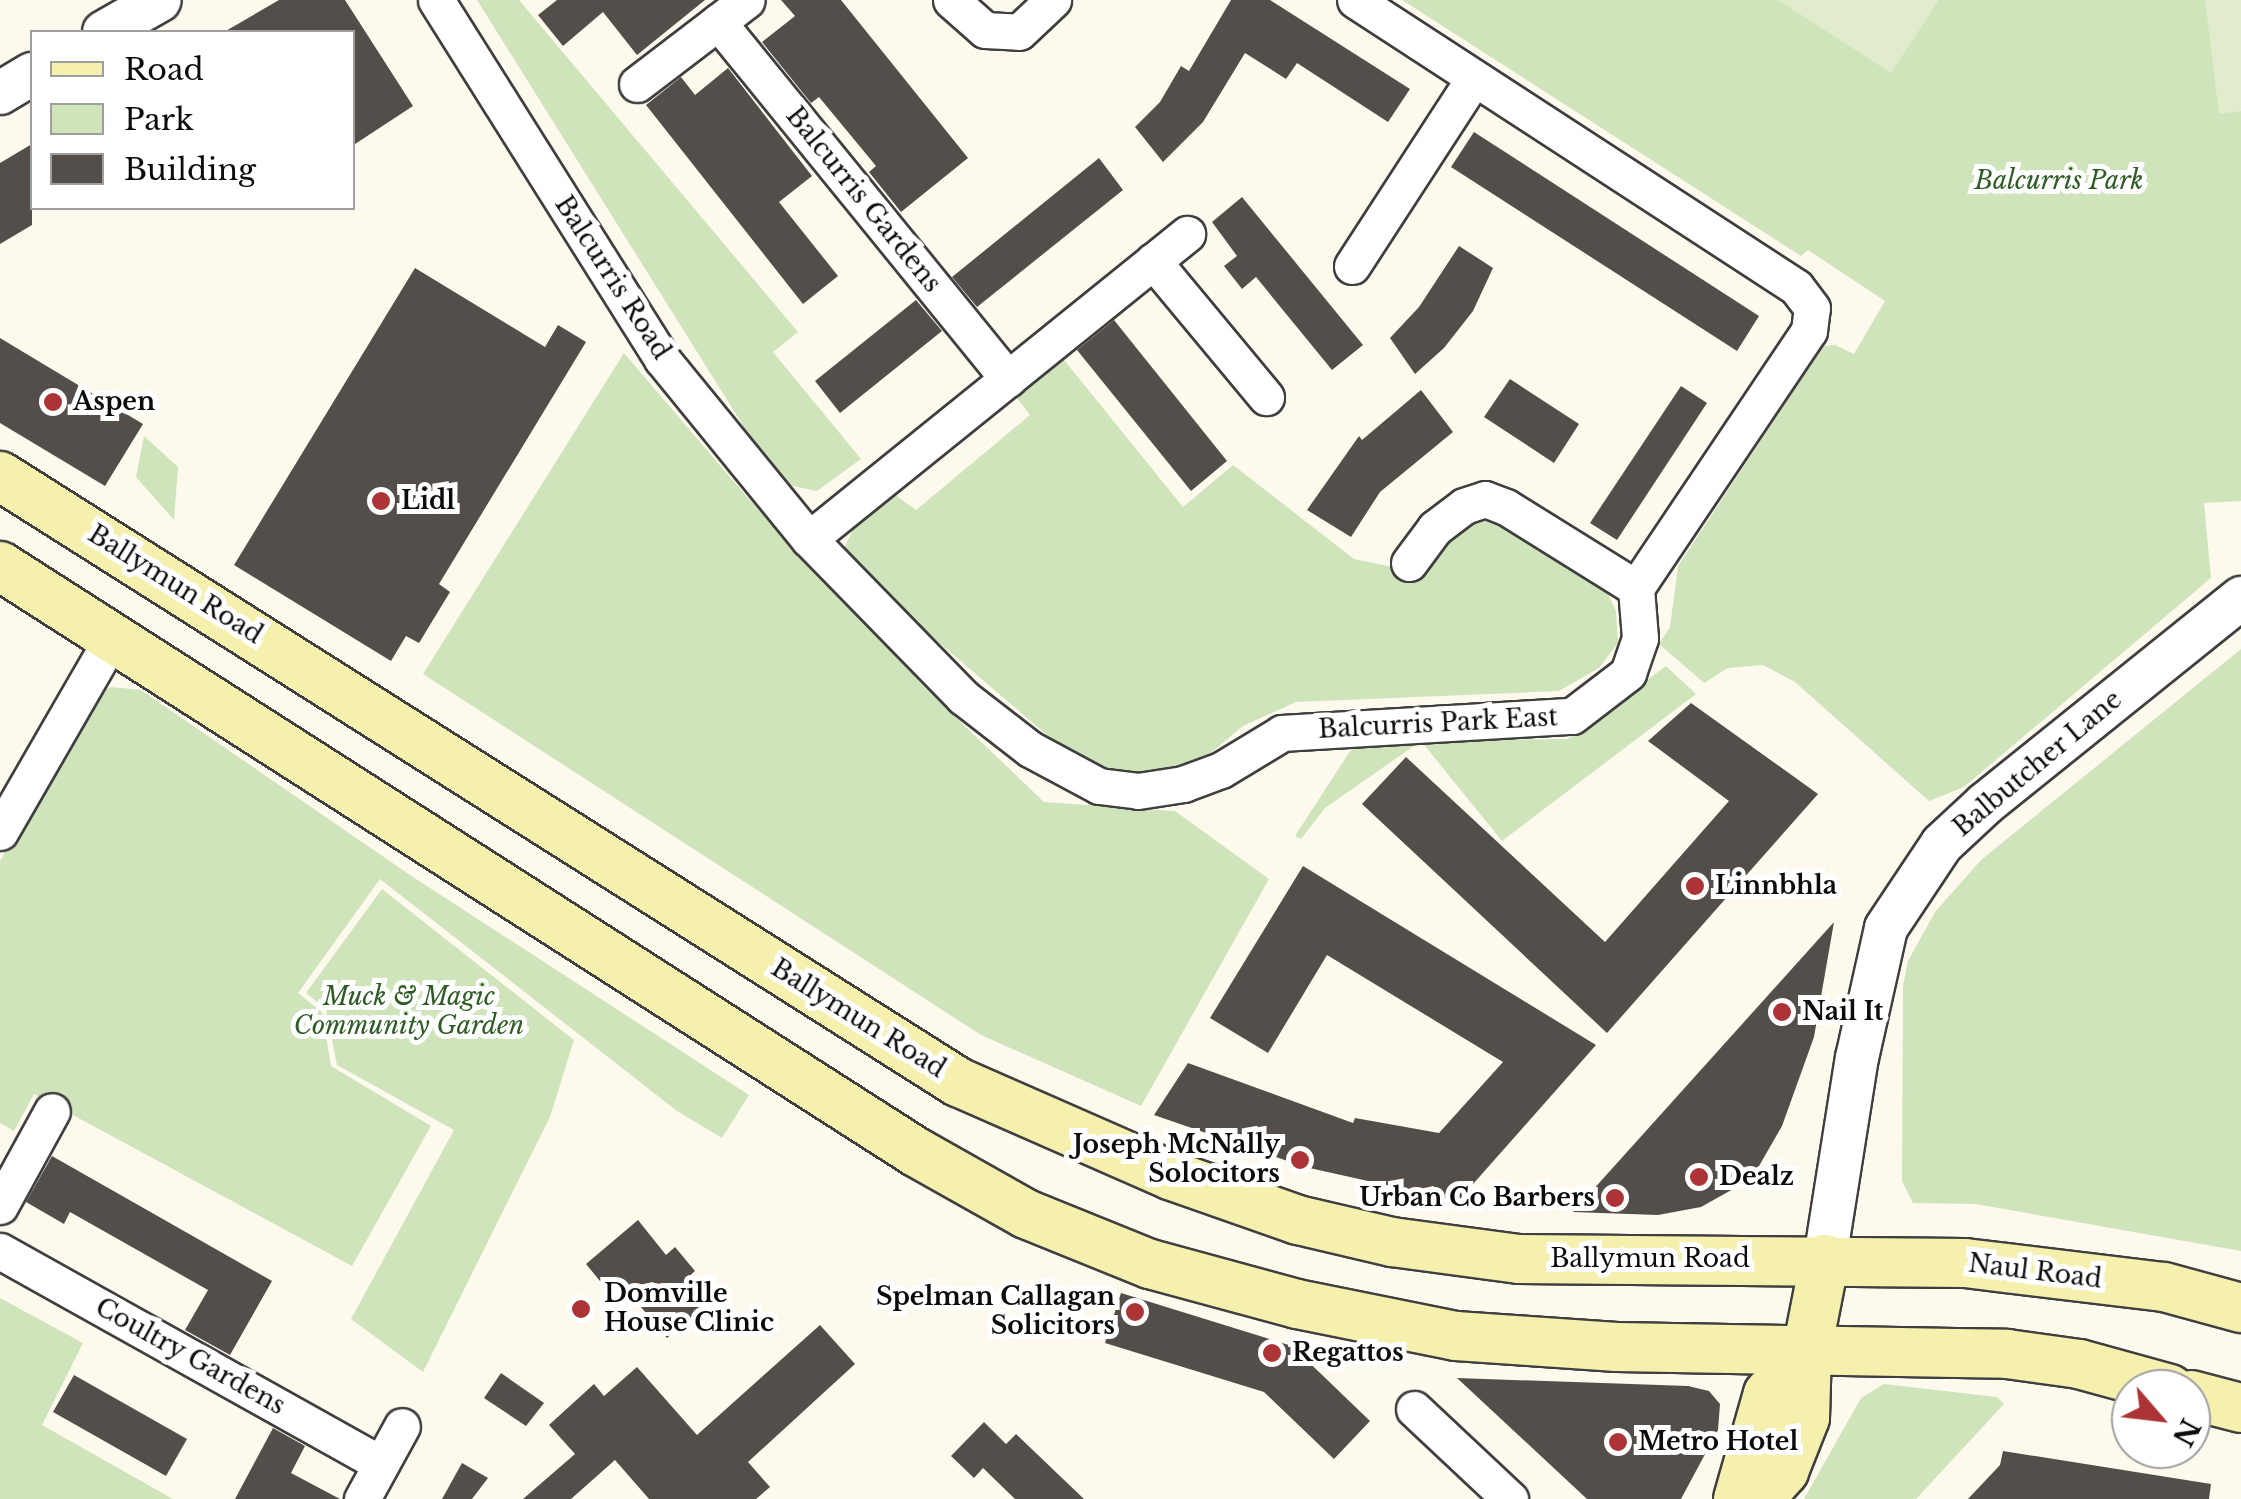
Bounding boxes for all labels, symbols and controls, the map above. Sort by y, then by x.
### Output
legend [30,30,355,210]
text: Road [124,51,204,88]
text: Park [124,101,194,138]
street label: Balcurris Gardens [779,101,947,299]
text: Building [124,151,256,188]
park label: Balcurris Park [1975,166,2143,196]
street label: Balcurris Road [548,191,676,365]
place label: Aspen [73,387,155,417]
marker: Aspen [42,391,64,413]
place label: Lidl [401,486,455,516]
marker: Lidl [370,490,392,512]
street label: Ballymun Road [82,519,268,651]
street label: Balbutcher Lane [1947,685,2129,843]
street label: Balcurris Park East [1317,703,1559,745]
place label: Linnbhla [1715,871,1837,901]
marker: Linnbhla [1684,875,1706,897]
street label: Ballymun Road [765,953,951,1085]
park label: Muck & Magic Community Garden [294,983,524,1042]
place label: Nail It [1802,997,1883,1027]
marker: Nail It [1771,1001,1793,1023]
place label: Joseph McNally Solocitors [1073,1131,1280,1190]
marker: Joseph McNally Solocitors [1289,1149,1311,1171]
place label: Dealz [1719,1162,1794,1192]
marker: Dealz [1688,1166,1710,1188]
place label: Urban Co Barbers [1359,1183,1595,1213]
marker: Urban Co Barbers [1604,1187,1626,1209]
street label: Ballymun Road [1550,1244,1750,1274]
street label: Naul Road [1967,1249,2103,1295]
place label: Domville House Clinic [604,1280,774,1339]
place label: Spelman Callagan Solicitors [876,1283,1115,1342]
street label: Coultry Gardens [90,1292,290,1422]
marker: Domville House Clinic [568,1296,594,1322]
marker: Spelman Callagan Solicitors [1124,1301,1146,1323]
place label: Regattos [1292,1338,1404,1368]
marker: Regattos [1261,1342,1283,1364]
north arrow [2111,1369,2211,1469]
text: N [2165,1413,2208,1452]
place label: Metro Hotel [1638,1427,1798,1457]
marker: Metro Hotel [1607,1431,1629,1453]

